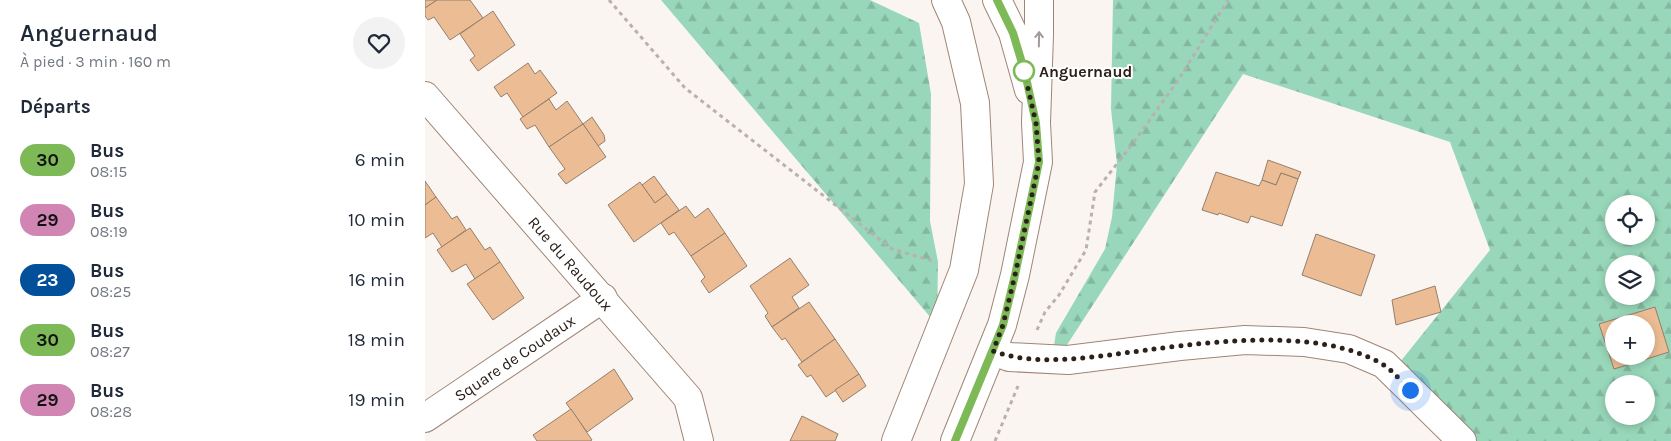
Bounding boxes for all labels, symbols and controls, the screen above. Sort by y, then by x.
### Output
button: heart [353,17,405,69]
text: Anguernaud [20,19,158,47]
one-way arrow [1034,31,1044,48]
text: À pied · 3 min · 160 m [20,52,171,71]
marker: Anguernaud [1013,60,1035,82]
place label: Anguernaud [1039,62,1132,81]
text: Départs [20,96,91,118]
text: Bus [90,140,124,162]
text: 30 [36,149,59,171]
text: 6 min [355,149,405,171]
text: 08:15 [90,162,127,181]
map controls [1605,195,1655,425]
button: locate [1605,195,1655,245]
text: Bus [90,200,124,222]
text: 29 [37,209,58,231]
text: 10 min [348,209,405,231]
street label: Rue du Raudoux [524,213,617,315]
text: 08:19 [90,222,128,241]
button: layers [1605,255,1655,305]
text: Bus [90,260,124,282]
text: 23 [36,269,59,291]
text: 16 min [348,269,405,291]
text: 08:25 [90,282,131,301]
street label: Square de Coudaux [451,311,579,405]
button: + [1605,315,1655,365]
text: Bus [90,320,124,342]
text: 30 [36,329,59,351]
text: 18 min [348,329,405,351]
text: 08:27 [90,342,130,361]
button: − [1605,375,1655,425]
your location [1398,378,1423,403]
text: Bus [90,380,124,402]
text: 29 [37,389,58,411]
text: 19 min [348,389,405,411]
text: 08:28 [90,402,132,421]

